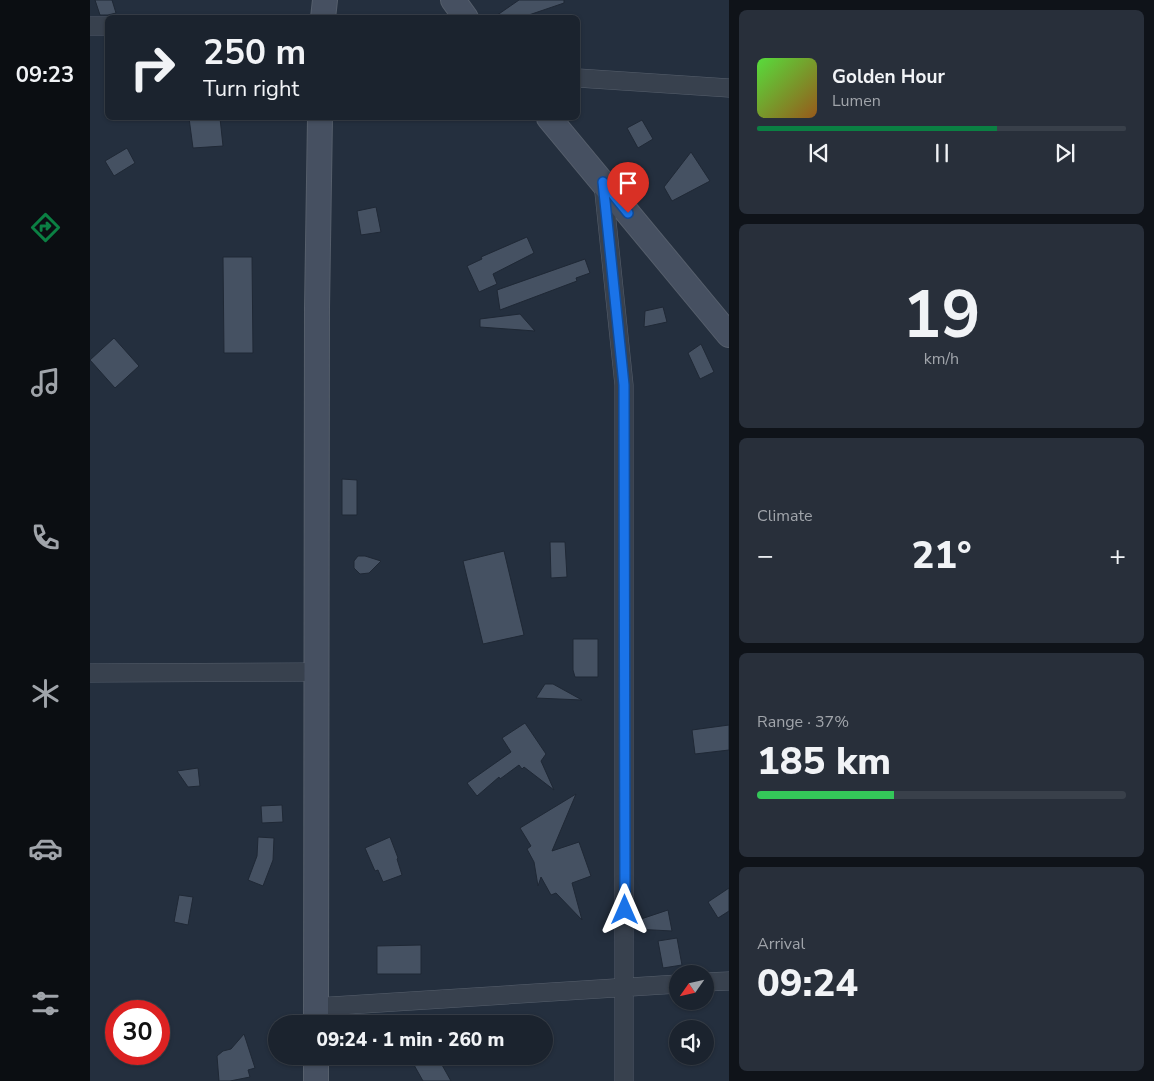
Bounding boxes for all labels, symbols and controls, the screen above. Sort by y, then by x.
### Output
text: 250 m [203,29,306,76]
icon: right [120,35,185,100]
text: 09:23 [16,60,74,90]
text: Golden Hour [832,64,945,90]
text: Turn right [203,74,299,104]
text: Lumen [832,90,881,112]
icon: previous [805,139,833,167]
icon: pause [928,139,956,167]
icon: next [1051,139,1079,167]
pin [607,162,649,213]
icon: arrive [614,169,642,197]
icon: directions [28,210,63,245]
text: 19 [902,271,981,360]
text: km/h [924,348,959,370]
icon: music [28,365,63,400]
text: Climate [757,505,812,527]
icon: phone [28,520,63,555]
text: 21° [911,530,972,581]
text: − [757,537,774,575]
text: + [1109,537,1126,575]
icon: climate [28,676,63,711]
text: Range · 37% [757,711,849,733]
text: 185 km [757,736,891,787]
icon: car [28,831,63,866]
position arrow [598,883,650,935]
text: Arrival [757,933,805,955]
text: 09:24 [757,958,858,1009]
north arrow [669,965,714,1010]
map controls [669,965,714,1065]
icon: filters [28,986,63,1021]
speed limit sign: 30 [105,1000,170,1065]
button: sound [669,1020,714,1065]
text: 09:24 · 1 min · 260 m [317,1027,504,1053]

